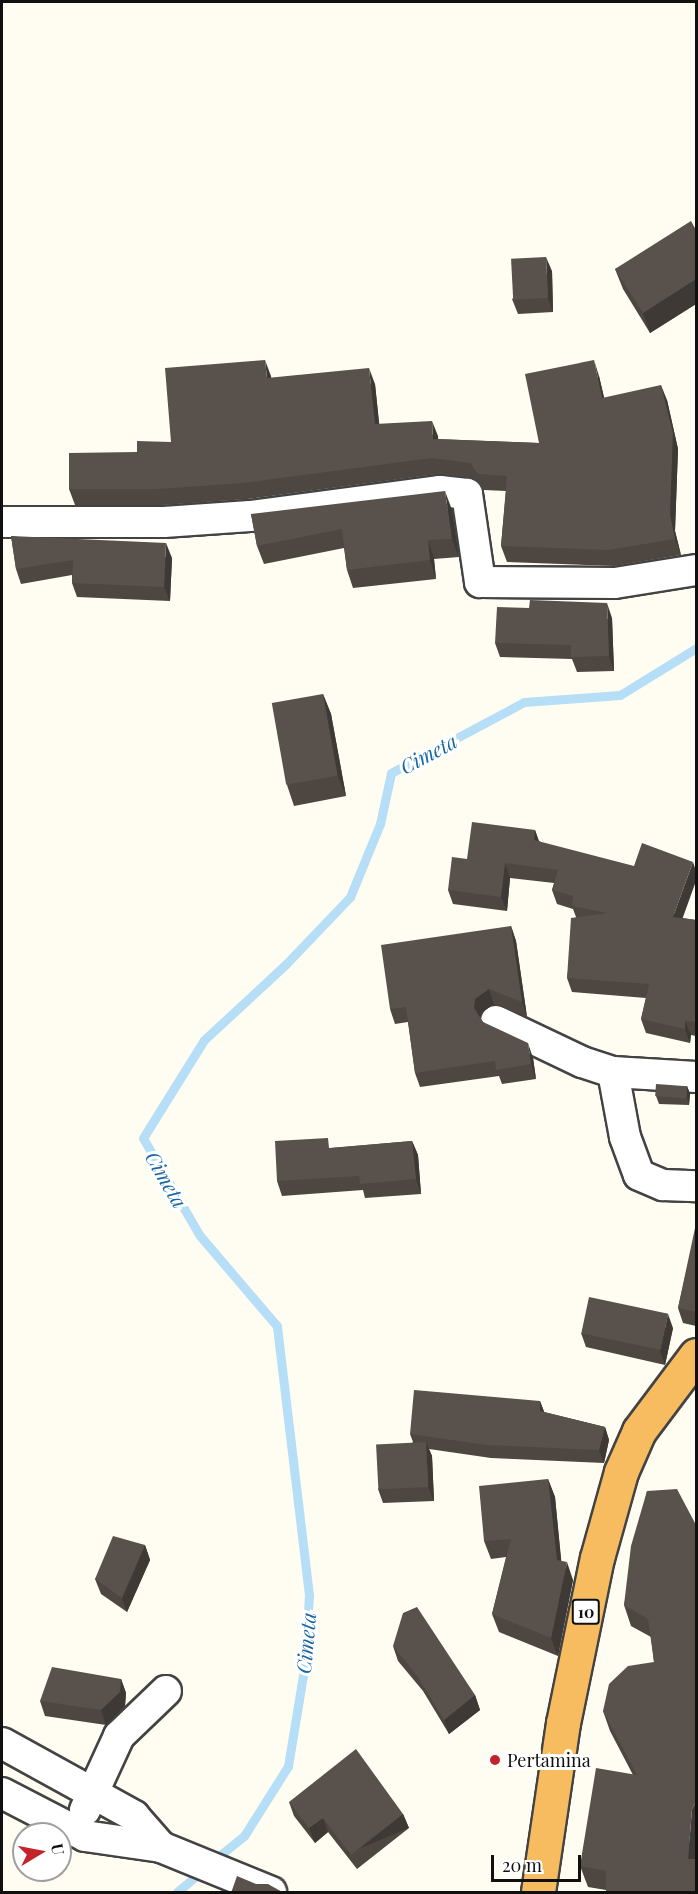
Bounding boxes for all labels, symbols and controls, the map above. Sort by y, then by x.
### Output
water label: Cimeta [395,728,461,778]
water label: Cimeta [141,1146,193,1212]
road number: 10 [571,1599,601,1625]
water label: Cimeta [290,1611,320,1675]
place label: Pertamina [507,1749,591,1771]
marker: Pertamina [488,1753,502,1767]
north arrow [12,1822,72,1882]
text: U [47,1842,70,1856]
scale bar [494,1843,584,1881]
text: 20 m [502,1853,542,1877]

